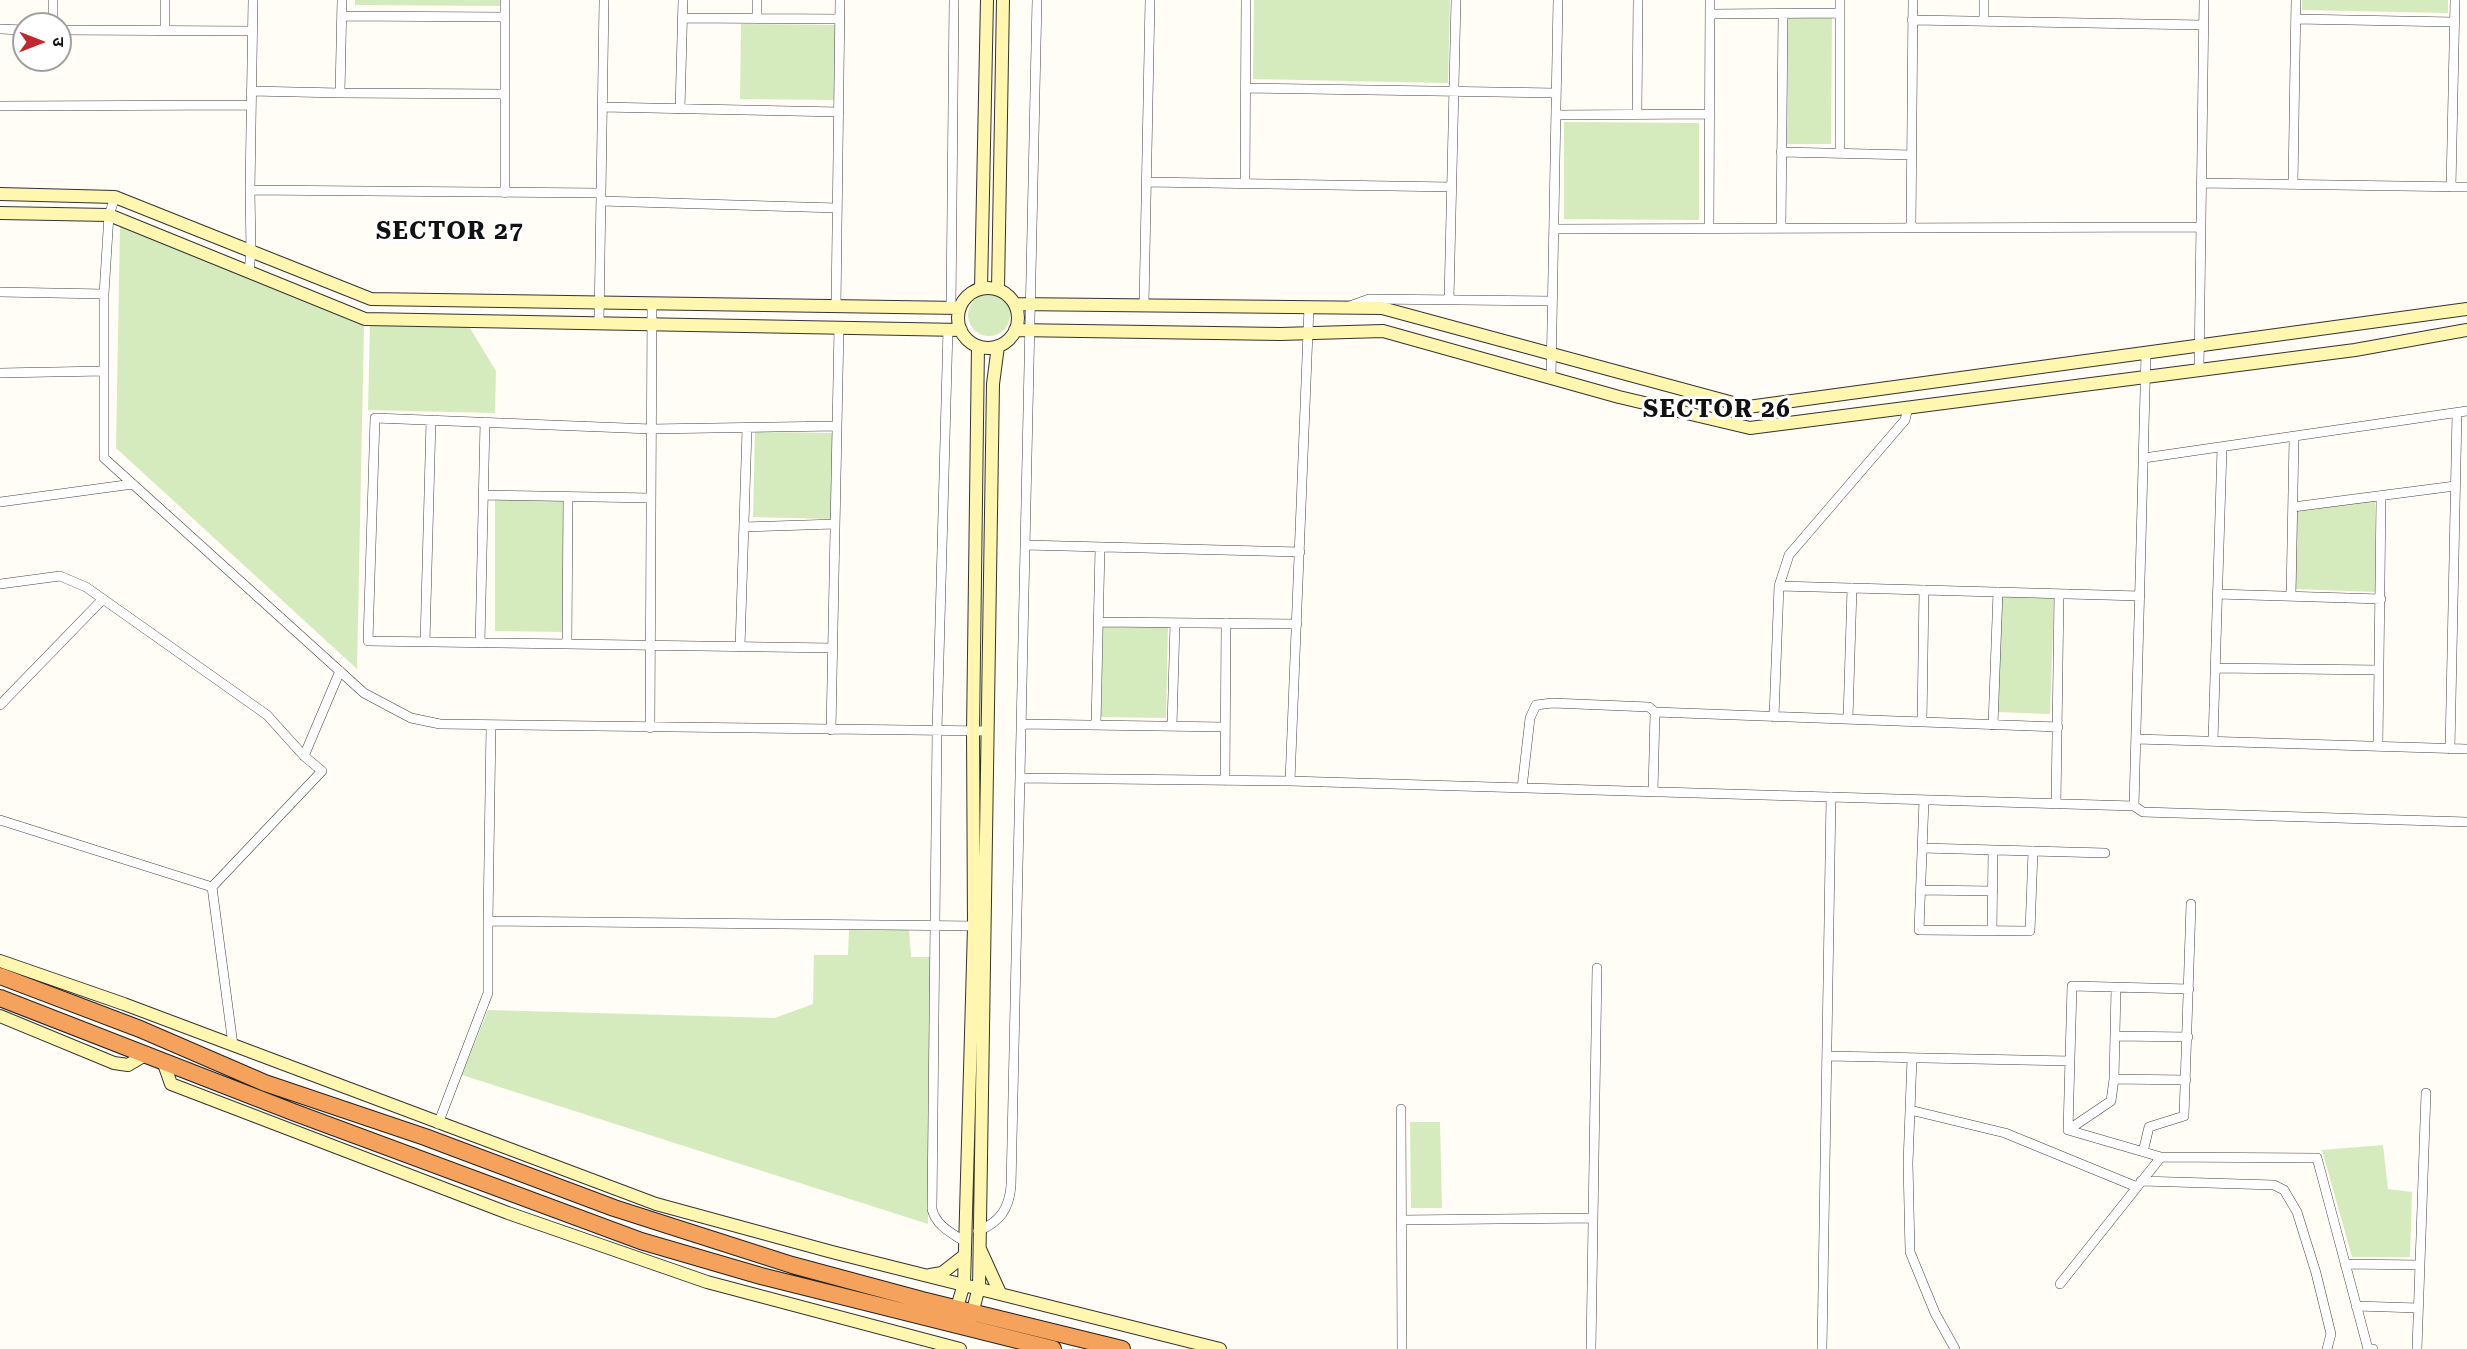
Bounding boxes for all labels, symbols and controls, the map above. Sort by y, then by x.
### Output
north arrow [12,12,72,72]
text: उ [49,37,68,47]
district label: SECTOR 27 [376,218,524,246]
district label: SECTOR 26 [1643,396,1791,424]

